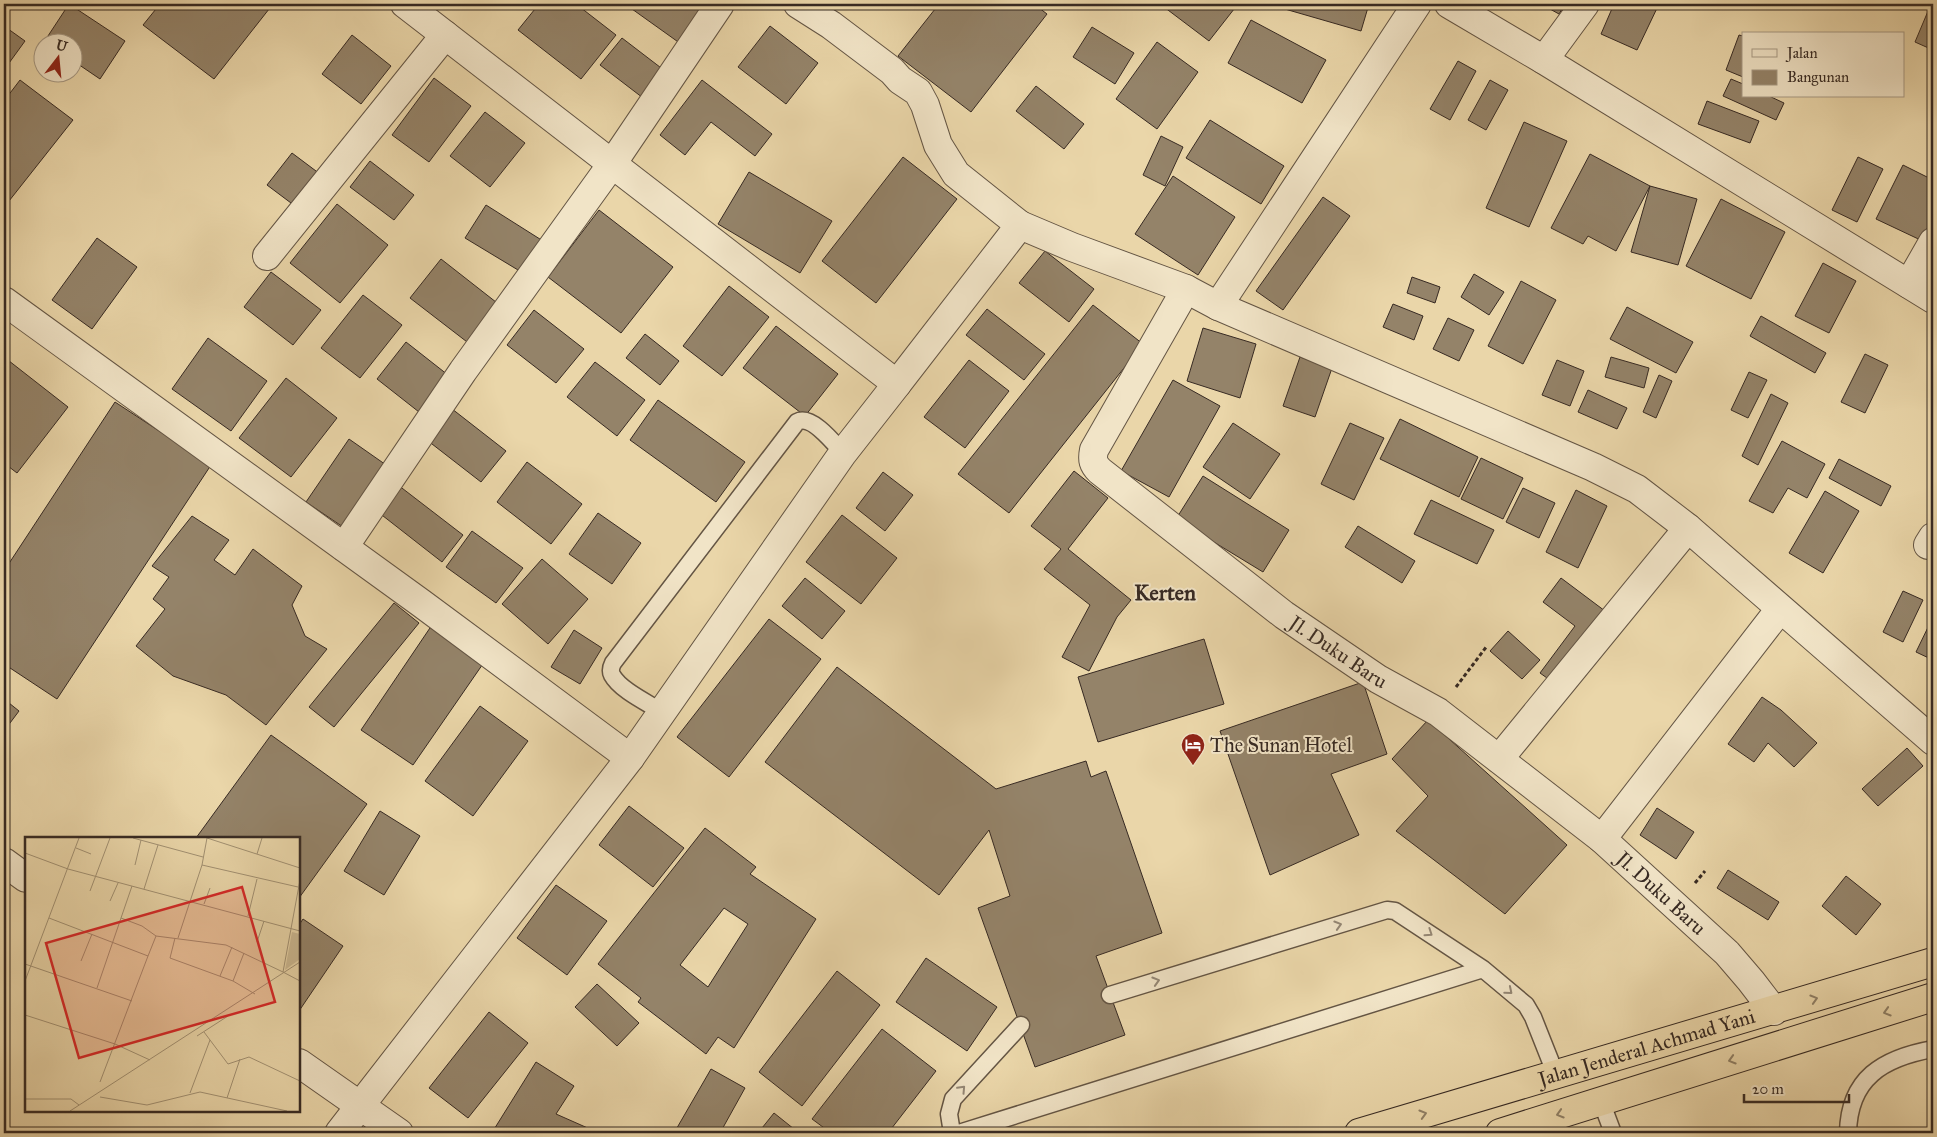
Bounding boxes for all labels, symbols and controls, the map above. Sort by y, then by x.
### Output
north arrow [32,32,82,82]
legend [1742,32,1904,98]
text: U [54,36,70,56]
text: Jalan [1785,44,1818,63]
text: Bangunan [1787,68,1849,86]
district label: Kerten [1134,579,1196,606]
street label: Jl. Duku Baru [1283,609,1391,694]
hotel icon: The Sunan Hotel [1180,732,1206,766]
place label: The Sunan Hotel [1210,733,1353,757]
inset map [25,837,300,1112]
street label: Jl. Duku Baru [1609,845,1711,940]
one-way arrow [1333,921,1341,931]
one-way arrow [1424,926,1433,936]
one-way arrow [1152,976,1160,986]
one-way arrow [1504,986,1513,995]
one-way arrow [1809,994,1817,1004]
street label: Jalan Jenderal Achmad Yani [1533,1004,1758,1092]
one-way arrow [1883,1006,1891,1016]
one-way arrow [1728,1055,1736,1065]
scale bar [1744,1072,1850,1104]
text: 20 m [1752,1080,1784,1098]
one-way arrow [956,1085,965,1094]
one-way arrow [1556,1109,1565,1119]
one-way arrow [1418,1110,1426,1120]

